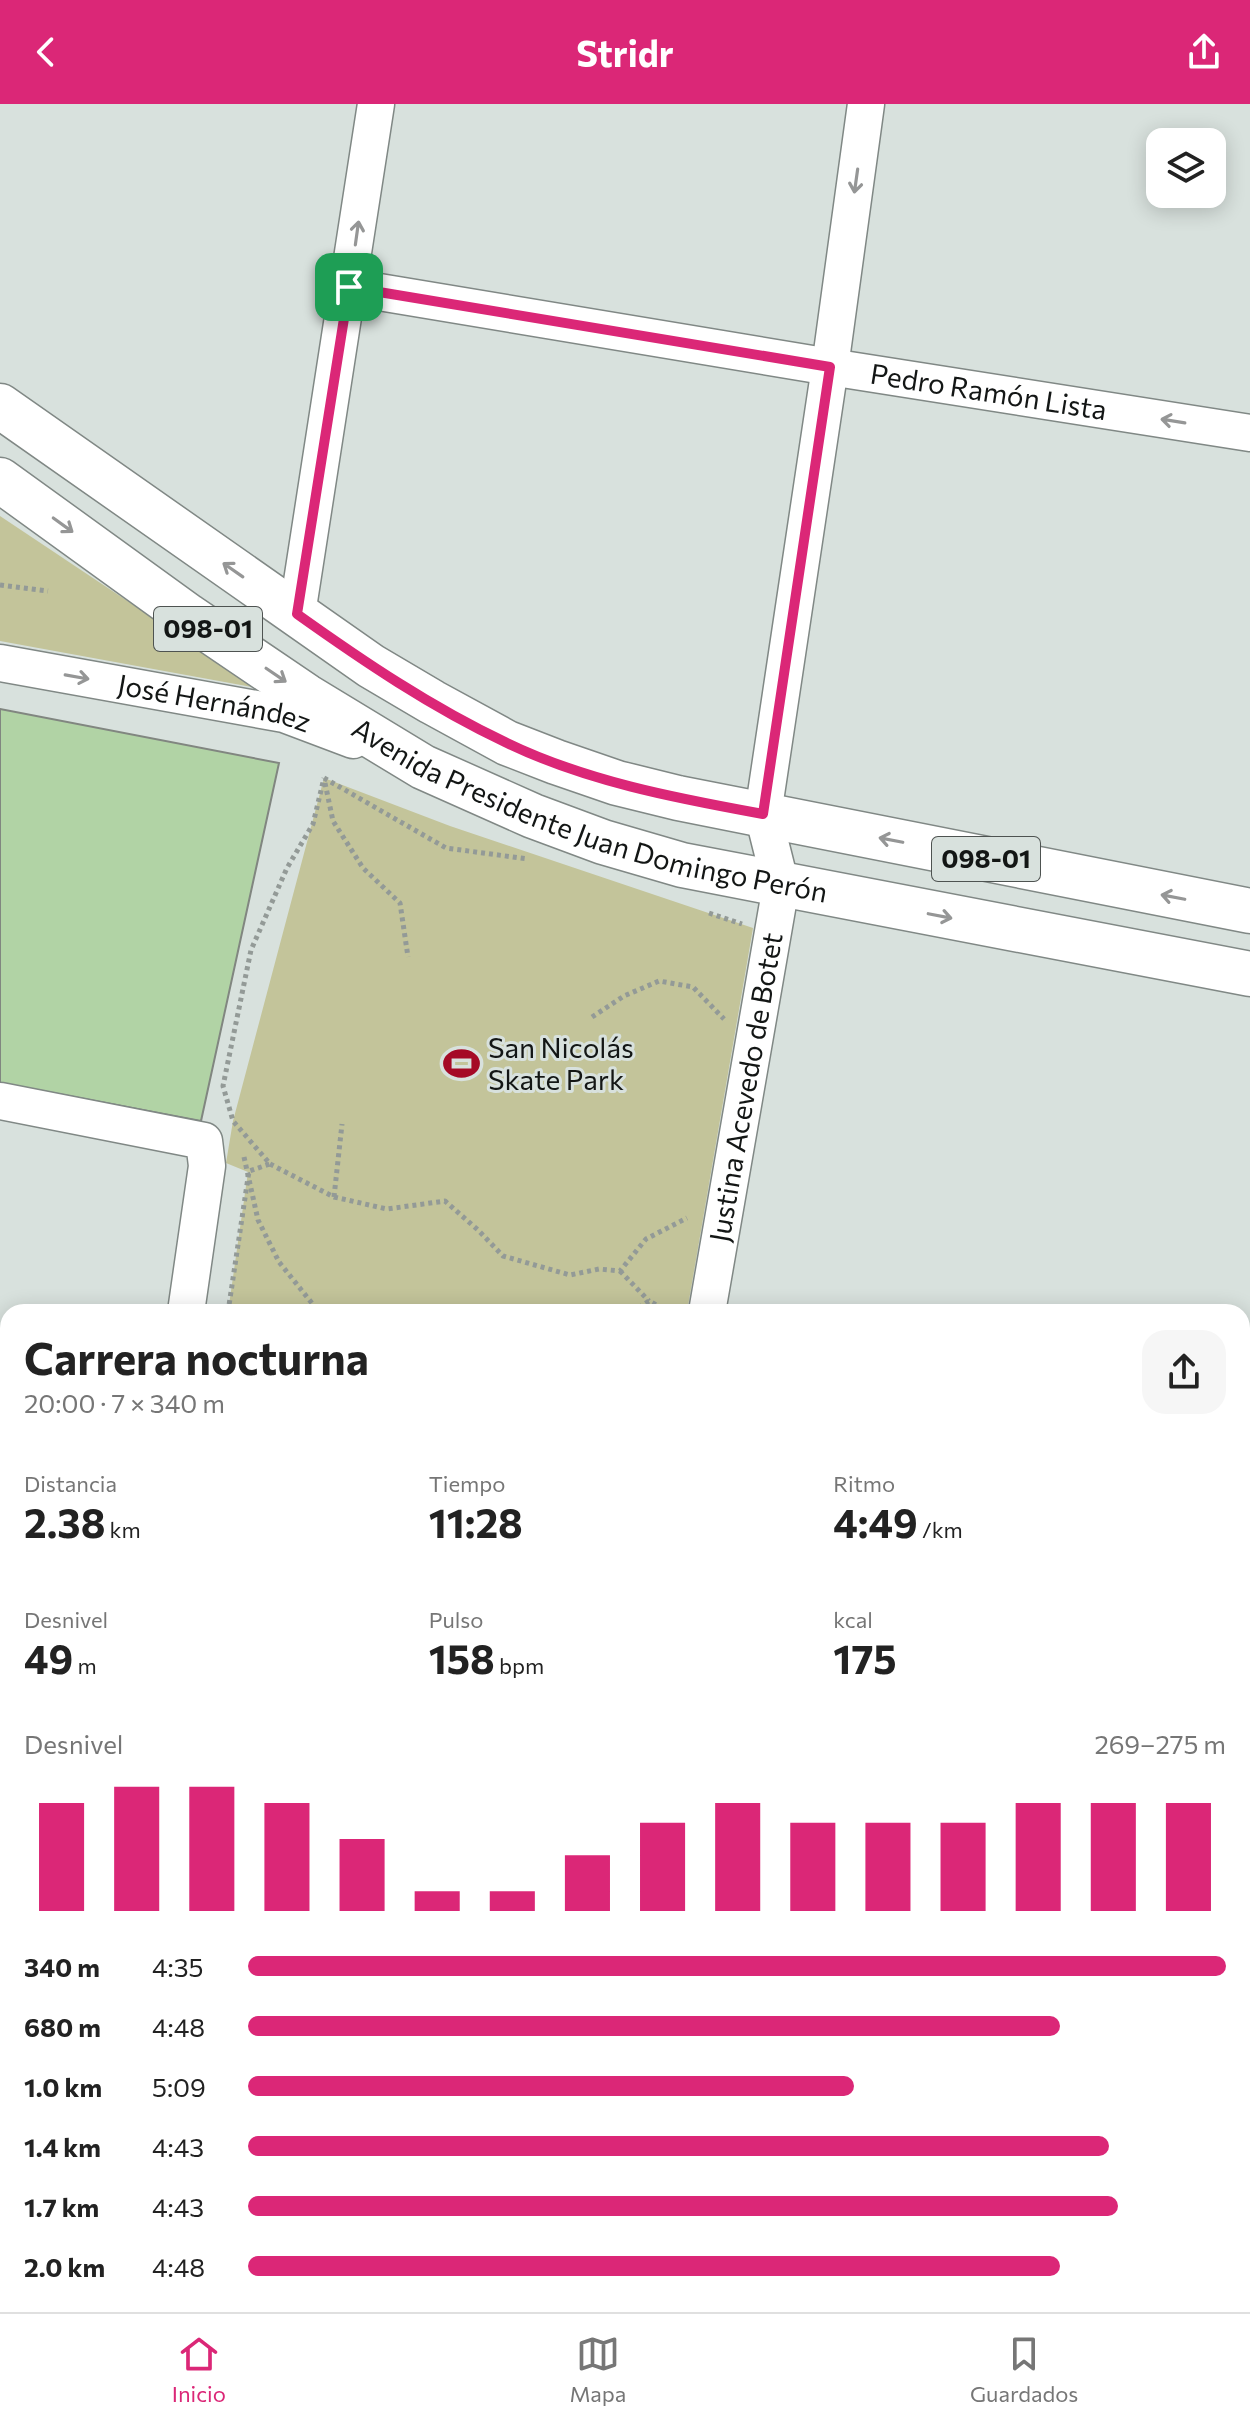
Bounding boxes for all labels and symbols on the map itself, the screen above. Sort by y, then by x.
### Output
one-way arrow [848,167,863,194]
one-way arrow [350,221,365,246]
pin [315,253,383,321]
street label: Pedro Ramón Lista [868,356,1109,426]
one-way arrow [1161,413,1186,428]
one-way arrow [52,517,74,534]
one-way arrow [222,562,244,578]
road number: 098-01 [154,607,262,651]
street label: José Hernández [115,666,316,739]
one-way arrow [264,667,286,683]
one-way arrow [63,670,89,685]
street label: Avenida Presidente Juan Domingo Perón [346,710,830,909]
one-way arrow [879,831,904,846]
road number: 098-01 [932,837,1040,881]
one-way arrow [1161,888,1187,903]
one-way arrow [927,909,952,924]
street label: Justina Acevedo de Botet [701,930,789,1245]
place label: San Nicolás Skate Park [488,1030,634,1096]
sports icon: San Nicolás Skate Park [443,1045,481,1083]

